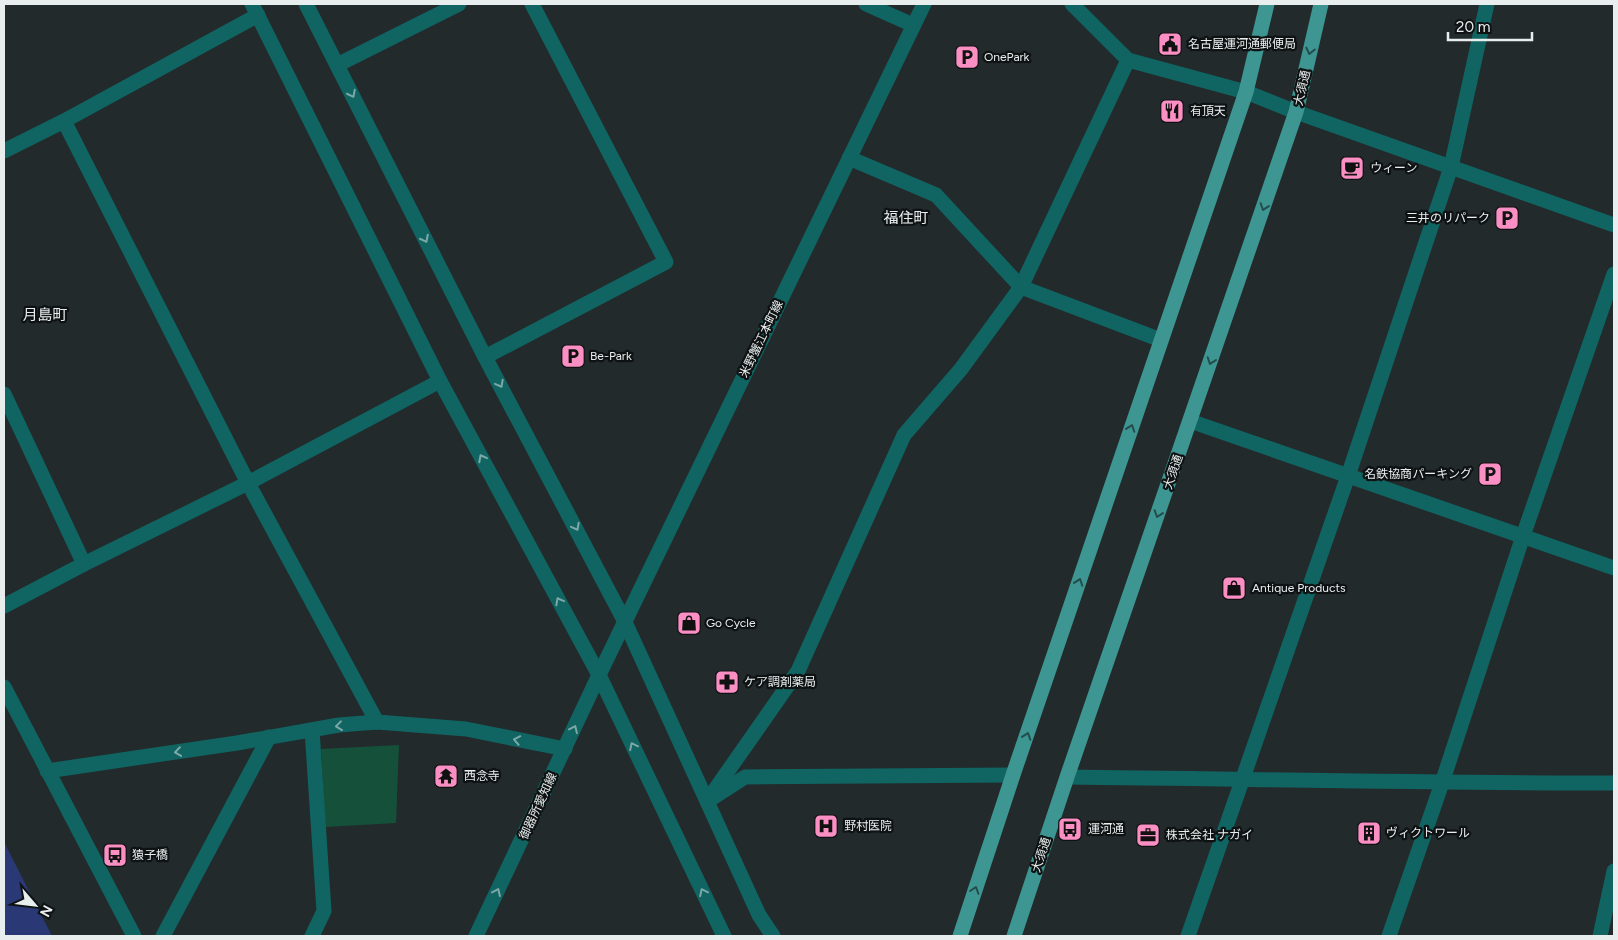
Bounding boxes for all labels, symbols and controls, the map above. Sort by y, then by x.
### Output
scale bar [1448,10,1532,42]
text: 20 m [1456,18,1490,36]
public building icon: 名古屋運河通郵便局 [1157,31,1183,57]
place label: 名古屋運河通郵便局 [1188,37,1296,51]
parking icon: OnePark [954,44,980,70]
one-way arrow [1305,47,1316,56]
place label: OnePark [984,50,1030,64]
street label: 大須通 [1291,69,1313,107]
one-way arrow [346,89,356,98]
restaurant icon: 有頂天 [1159,98,1185,124]
place label: 有頂天 [1190,104,1226,118]
cafe icon: ウィーン [1339,155,1365,181]
place label: ウィーン [1370,161,1417,175]
one-way arrow [1260,202,1270,211]
parking icon: 三井のリパーク [1494,205,1520,231]
district label: 福住町 [883,209,929,227]
place label: 三井のリパーク [1406,211,1490,225]
one-way arrow [419,234,429,243]
street label: 米野蟹江本町線 [736,298,786,380]
district label: 月島町 [22,306,68,324]
parking icon: Be-Park [560,343,586,369]
place label: Be-Park [590,349,632,363]
one-way arrow [1207,356,1217,364]
one-way arrow [494,378,504,387]
one-way arrow [1126,424,1136,433]
street label: 大須通 [1161,453,1185,491]
one-way arrow [478,454,488,463]
parking icon: 名鉄協商パーキング [1477,461,1503,487]
place label: 名鉄協商パーキング [1364,467,1472,481]
one-way arrow [1154,510,1164,518]
one-way arrow [569,522,579,531]
shop icon: Antique Products [1221,575,1247,601]
one-way arrow [1073,578,1083,587]
place label: Antique Products [1252,581,1346,595]
one-way arrow [555,597,565,606]
shop icon: Go Cycle [676,610,702,636]
place label: Go Cycle [706,616,756,630]
pharmacy icon: ケア調剤薬局 [714,669,740,695]
place label: ケア調剤薬局 [744,675,816,689]
one-way arrow [334,720,342,731]
one-way arrow [568,726,578,735]
one-way arrow [1021,732,1031,740]
one-way arrow [513,735,522,745]
one-way arrow [629,742,639,751]
one-way arrow [174,746,183,756]
temple icon: 西念寺 [433,763,459,789]
place label: 西念寺 [464,769,500,783]
street label: 御器所愛知線 [516,770,560,842]
hospital icon: 野村医院 [813,813,839,839]
bus stop icon: 運河通 [1057,816,1083,842]
place label: 野村医院 [844,819,892,833]
building icon: ヴィクトワール [1356,820,1382,846]
place label: 運河通 [1088,822,1124,836]
office icon: 株式会社 ナガイ [1135,822,1161,848]
place label: ヴィクトワール [1386,826,1470,840]
place label: 株式会社 ナガイ [1166,828,1253,842]
street label: 大須通 [1029,836,1053,874]
bus stop icon: 猿子橋 [102,842,128,868]
place label: 猿子橋 [132,848,168,862]
north arrow [10,880,60,930]
one-way arrow [970,886,980,895]
one-way arrow [491,888,501,897]
one-way arrow [698,888,709,897]
text: N [36,902,56,920]

